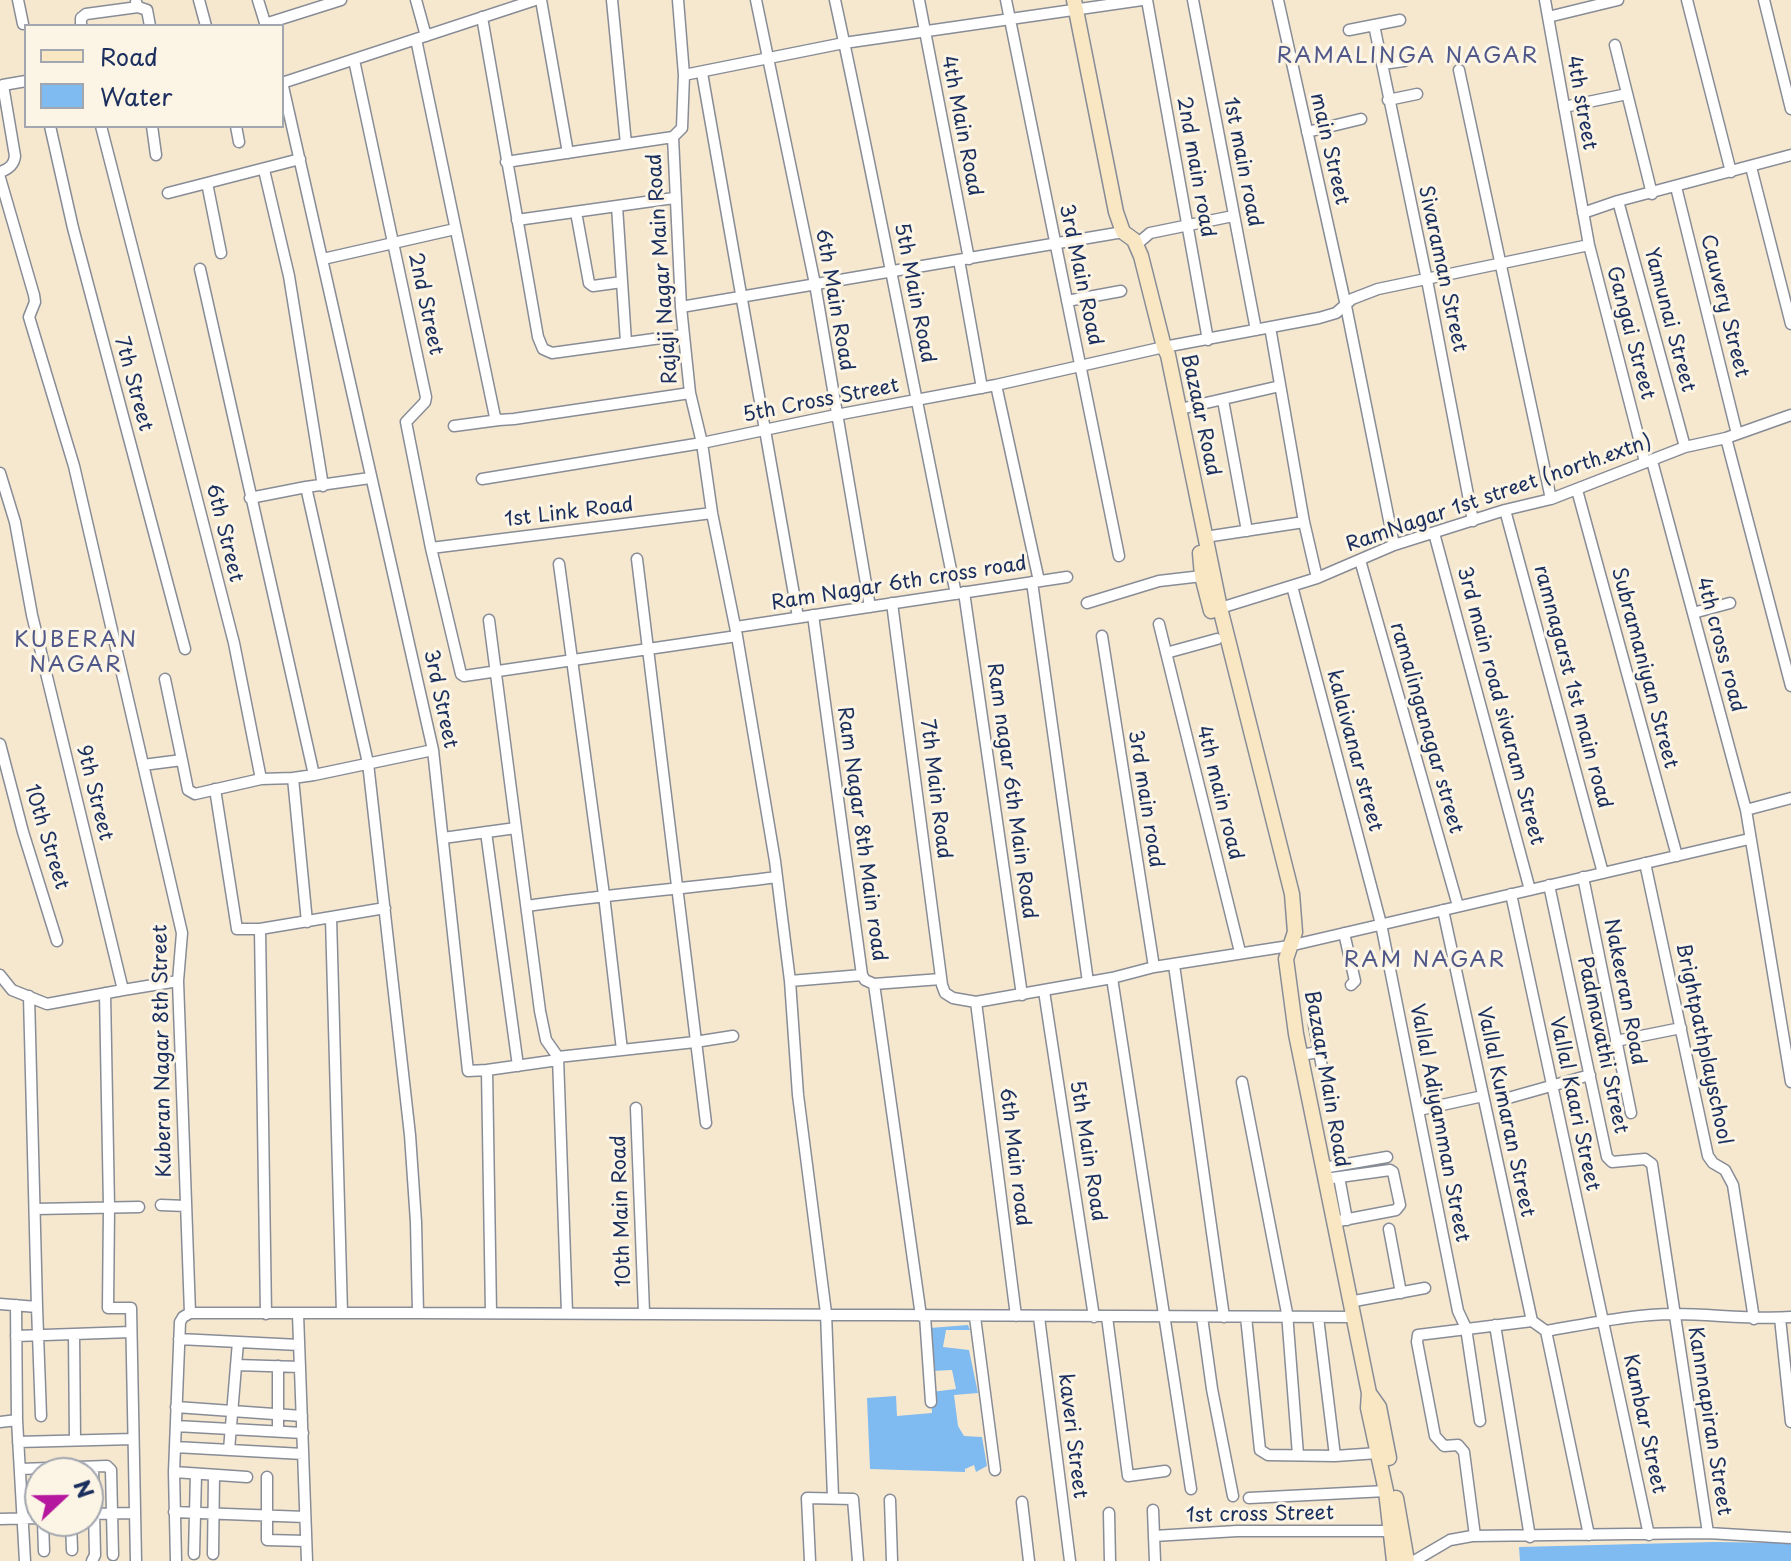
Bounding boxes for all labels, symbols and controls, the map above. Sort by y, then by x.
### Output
legend [24,24,284,128]
text: Road [100,38,158,74]
district label: RAMALINGA NAGAR [1276,44,1540,70]
street label: 4th Main Road [936,54,986,198]
street label: 4th street [1561,54,1601,152]
text: Water [100,78,172,114]
street label: main Street [1304,91,1354,207]
street label: 2nd main road [1171,95,1219,239]
street label: 1st main road [1218,95,1266,229]
street label: Rajaji Nagar Main Road [643,153,683,385]
street label: Sivaraman Street [1413,184,1471,354]
street label: 3rd Main Road [1053,202,1107,348]
street label: 5th Main Road [889,221,939,365]
street label: 6th Main Road [810,227,858,373]
street label: Cauvery Street [1695,232,1753,380]
street label: Yamunai Street [1638,245,1700,395]
street label: 2nd Street [402,251,448,357]
street label: Gangai Street [1601,264,1659,402]
street label: 7th Street [109,334,157,434]
street label: Bazaar Road [1175,352,1225,478]
street label: 5th Cross Street [741,374,901,428]
street label: RamNagar 1st street (north.extn) [1343,430,1655,558]
street label: 6th Street [200,481,248,585]
street label: 1st Link Road [503,493,635,533]
street label: Ram Nagar 6th cross road [769,552,1029,616]
street label: ramnagarst 1st main road [1528,563,1616,811]
street label: 3rd main road sivaram Street [1451,564,1549,848]
street label: Subramaniyan Street [1606,565,1682,771]
street label: 4th cross road [1691,575,1749,715]
street label: ramalinganagar street [1384,620,1468,836]
district label: KUBERAN NAGAR [14,628,138,680]
street label: 3rd Street [418,648,462,750]
street label: Ram nagar 6th Main Road [981,661,1041,921]
street label: kalaivanar street [1321,668,1387,834]
street label: Ram Nagar 8th Main road [831,705,891,963]
street label: 7th Main Road [915,718,955,860]
street label: 4th main road [1191,723,1247,863]
street label: 3rd main road [1122,729,1168,869]
street label: 9th Street [71,743,117,843]
street label: 10th Street [19,782,73,892]
street label: Nakeeran Road [1598,917,1650,1067]
street label: Kuberan Nagar 8th Street [149,924,177,1178]
street label: Brightpathplayschool [1670,941,1736,1147]
district label: RAM NAGAR [1343,948,1507,974]
street label: Padmavathi Street [1571,954,1633,1136]
street label: Bazaar Main Road [1299,989,1353,1169]
street label: Vallal Adiyamman Street [1404,1002,1474,1244]
street label: Vallal Kumaran Street [1471,1005,1539,1219]
street label: Vallal Kaari Street [1544,1015,1604,1193]
street label: 5th Main Road [1064,1079,1110,1223]
street label: 6th Main road [994,1086,1034,1228]
street label: 10th Main Road [607,1135,637,1287]
street label: Kannnapiran Street [1682,1325,1736,1517]
street label: Kambar Street [1618,1352,1670,1496]
street label: kaveri Street [1052,1372,1092,1500]
north arrow [24,1457,104,1537]
text: N [66,1474,103,1503]
street label: 1st cross Street [1186,1502,1334,1528]

